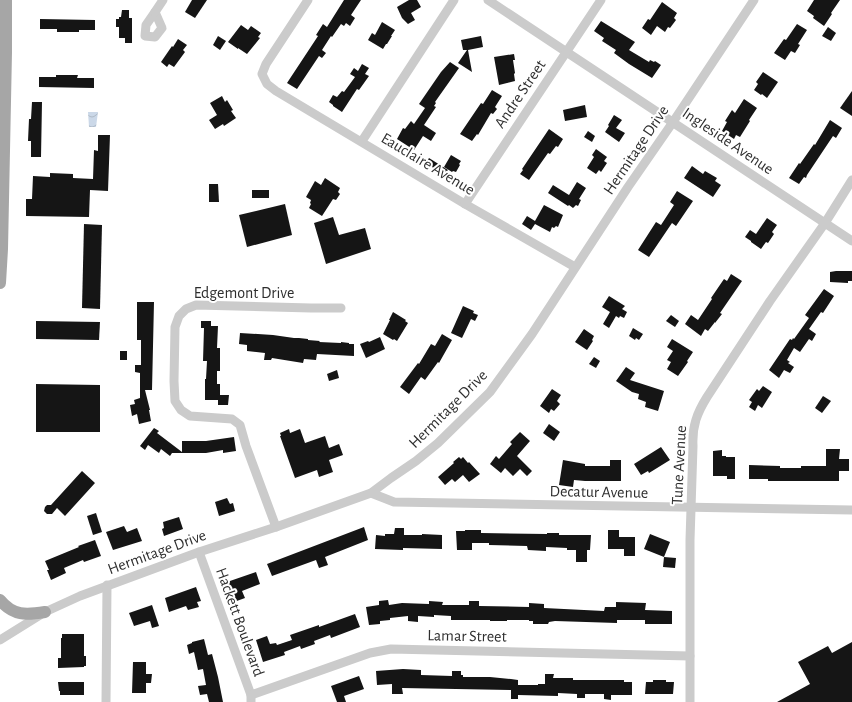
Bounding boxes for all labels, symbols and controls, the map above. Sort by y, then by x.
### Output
street label: Andre Street [491,57,549,131]
street label: Hermitage Drive [600,103,672,197]
street label: Ingleside Avenue [679,105,777,177]
street label: Eauclaire Avenue [378,130,478,198]
street label: Edgemont Drive [194,285,294,301]
street label: Hermitage Drive [406,367,490,451]
street label: Tune Avenue [669,425,689,505]
street label: Decatur Avenue [550,483,648,501]
street label: Hermitage Drive [106,527,208,577]
street label: Hackett Boulevard [213,566,267,678]
street label: Lamar Street [427,627,507,645]

